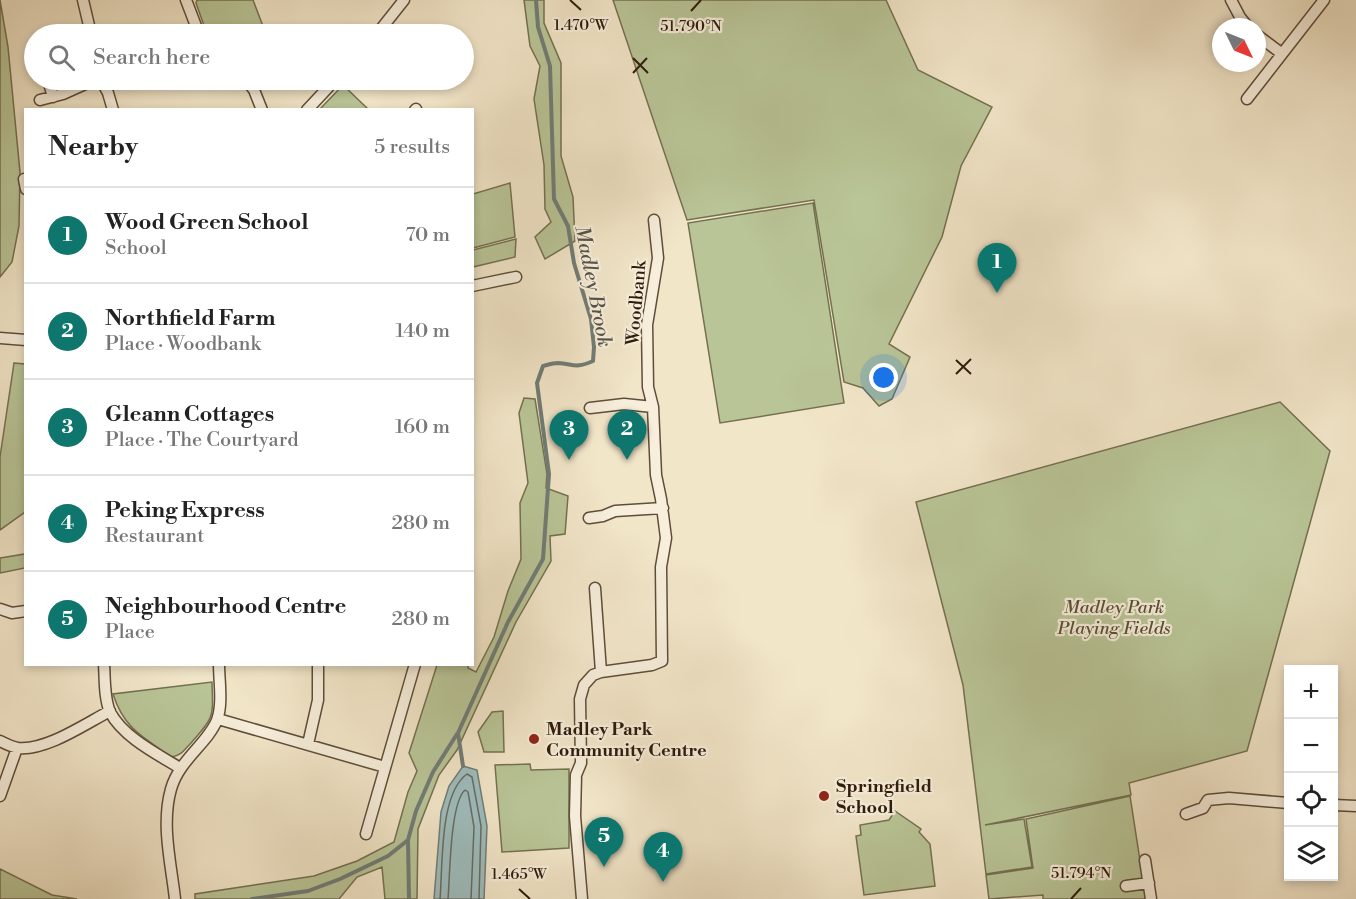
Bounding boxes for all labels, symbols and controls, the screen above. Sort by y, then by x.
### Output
text: 1.470°W [554,16,609,35]
text: 51.790°N [660,17,722,36]
north arrow [1212,18,1266,72]
search box [24,24,474,90]
icon: search [45,41,78,74]
text: Search here [93,44,210,71]
text: Nearby [48,131,138,163]
text: 5 results [374,135,450,160]
text: Wood Green School [105,209,308,236]
text: 1 [63,223,72,248]
text: 70 m [406,223,450,248]
water label: Madley Brook [568,223,617,349]
text: School [105,236,167,261]
pin: 1 [978,244,1016,293]
street label: Woodbank [621,258,652,347]
text: Northfield Farm [105,305,276,332]
text: 2 [61,319,74,344]
text: 140 m [395,319,450,344]
text: Place · Woodbank [105,332,261,357]
your location [869,363,898,392]
text: Gleann Cottages [105,401,274,428]
pin: 3 [550,410,588,460]
pin: 2 [608,410,646,460]
text: 3 [61,415,74,440]
text: 160 m [395,415,450,440]
text: Place · The Courtyard [105,428,299,453]
text: Peking Express [105,497,265,524]
text: 4 [61,511,74,536]
text: 280 m [391,511,450,536]
text: Restaurant [105,524,204,549]
text: Neighbourhood Centre [105,593,346,620]
park label: Madley Park Playing Fields [1056,596,1171,640]
text: 5 [61,607,74,632]
text: 280 m [391,607,450,632]
text: Place [105,620,155,645]
map controls [1284,665,1338,881]
button: + [1284,665,1338,719]
place label: Madley Park Community Centre [546,718,707,762]
button: − [1284,719,1338,773]
marker: Madley Park Community Centre [527,732,541,746]
button: locate [1284,773,1338,827]
place label: Springfield School [836,775,932,819]
marker: Springfield School [817,789,831,803]
pin: 5 [584,818,624,867]
button: layers [1284,827,1338,881]
pin: 4 [644,832,682,882]
text: 51.794°N [1051,864,1111,883]
text: 1.465°W [491,865,547,884]

